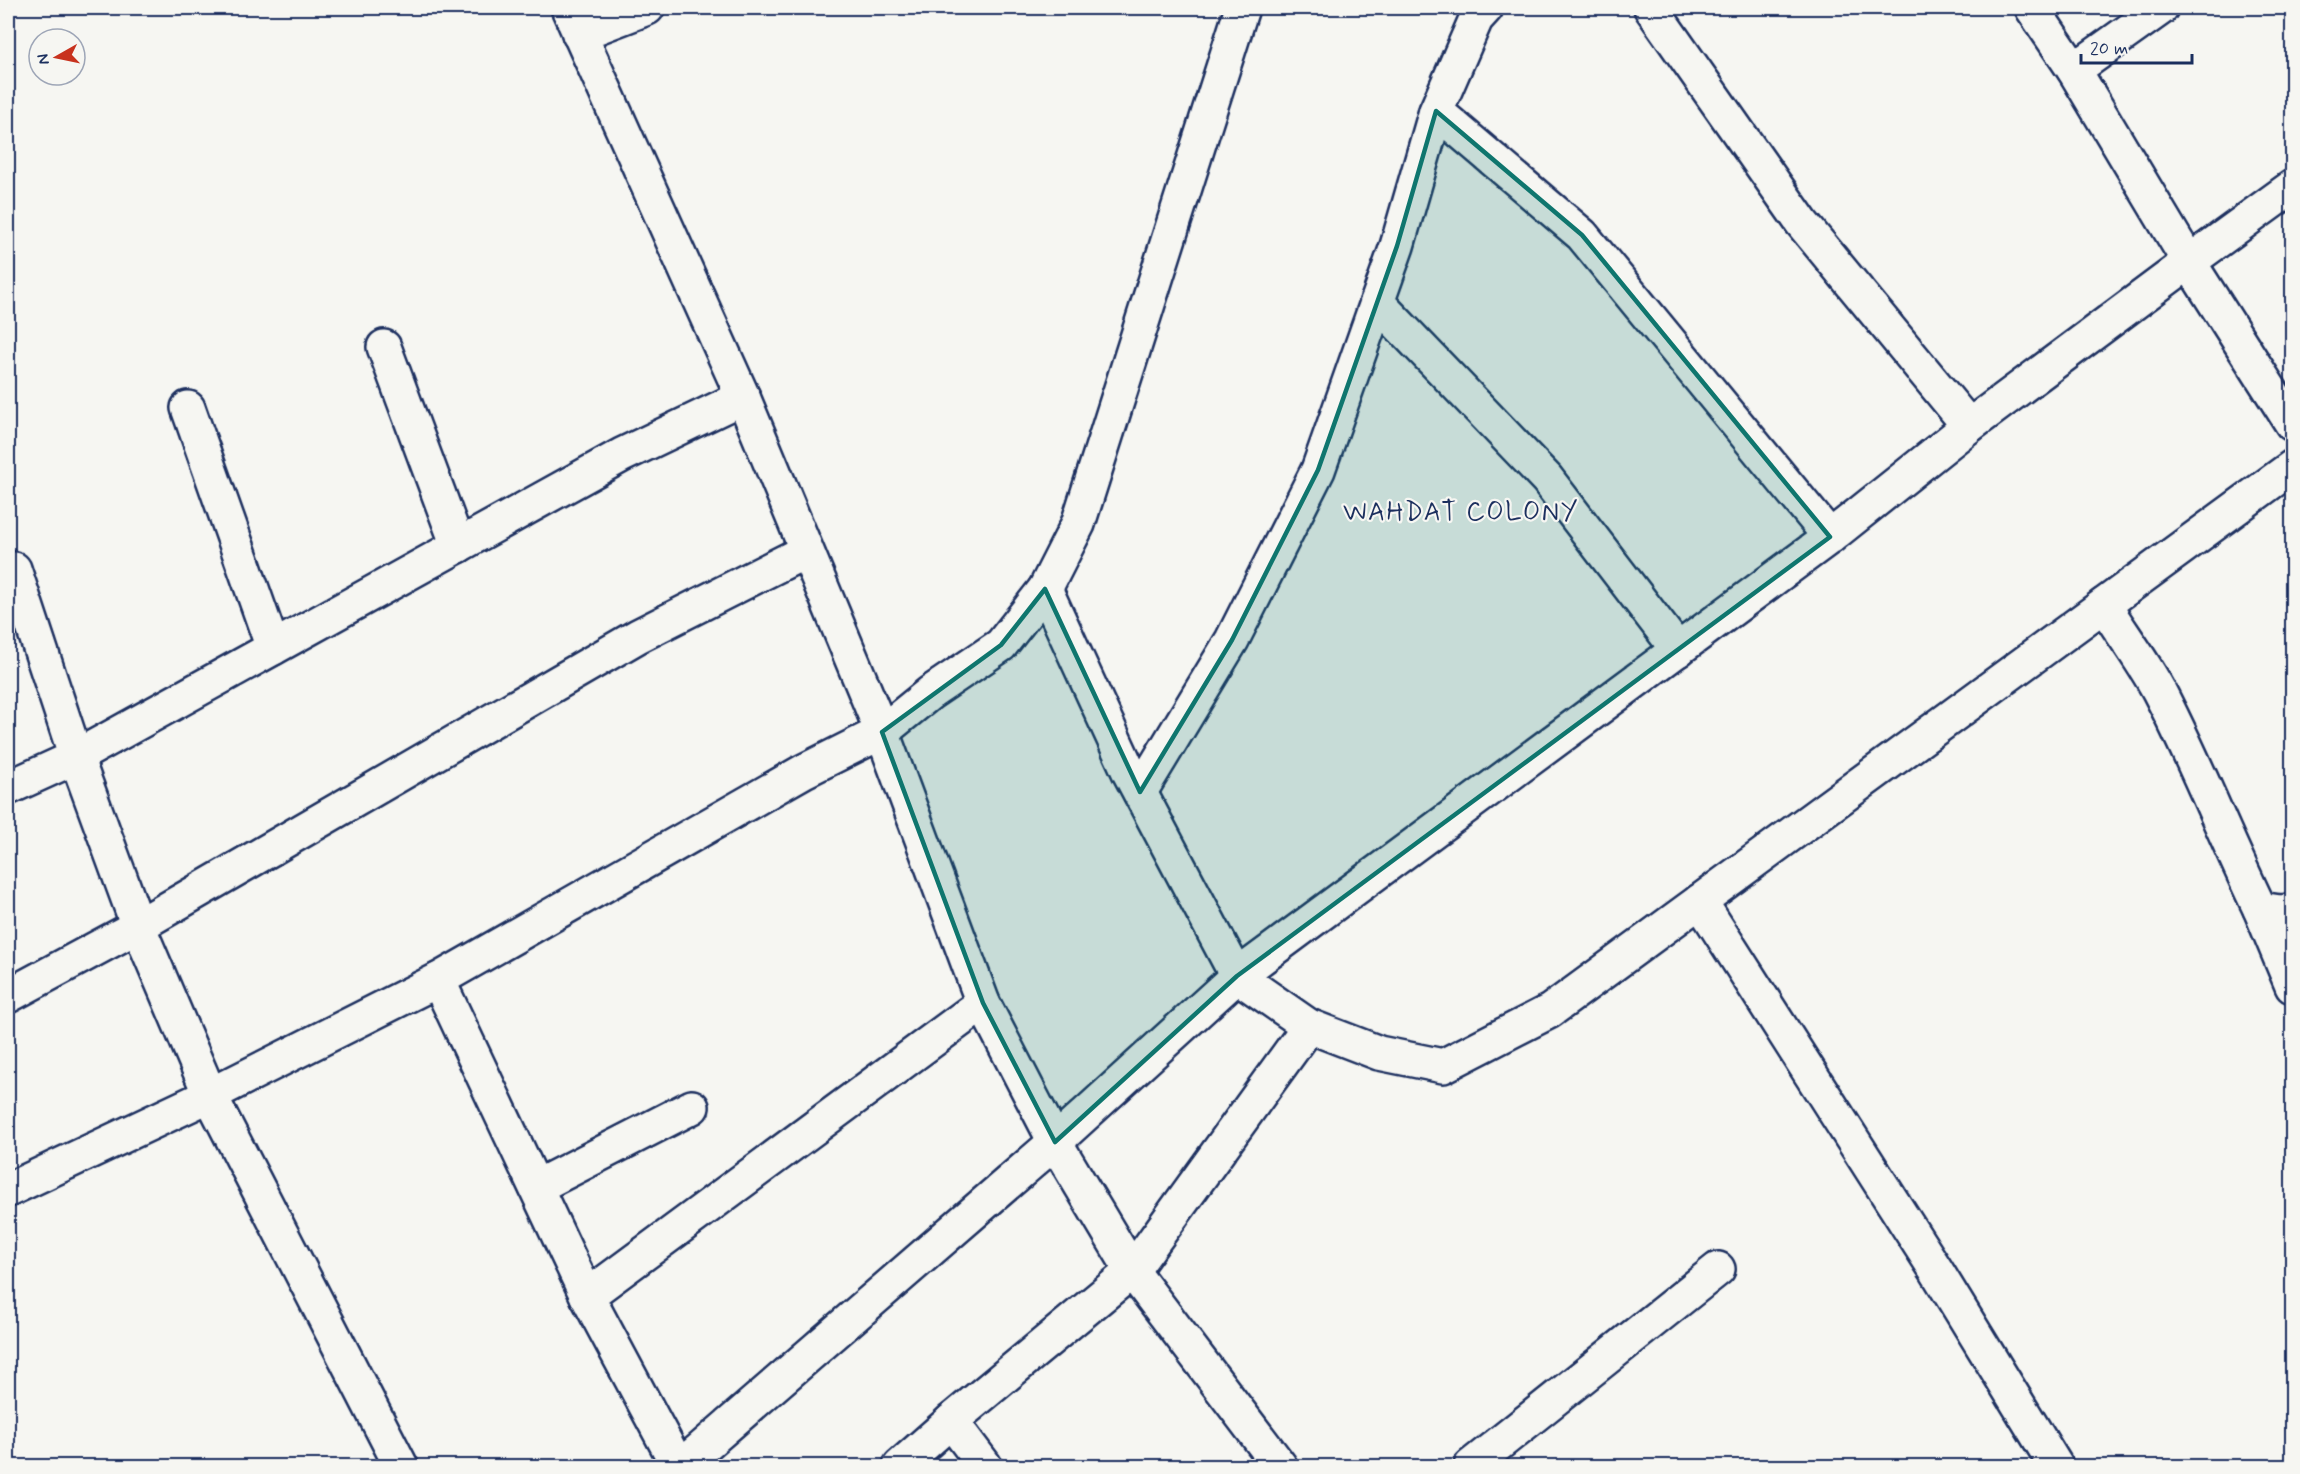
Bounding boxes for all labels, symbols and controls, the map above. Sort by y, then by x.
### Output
north arrow [27,27,87,87]
scale bar [2081,27,2192,65]
text: 20 m [2090,37,2128,61]
text: N [32,52,55,66]
district label: WAHDAT COLONY [1343,496,1579,530]

